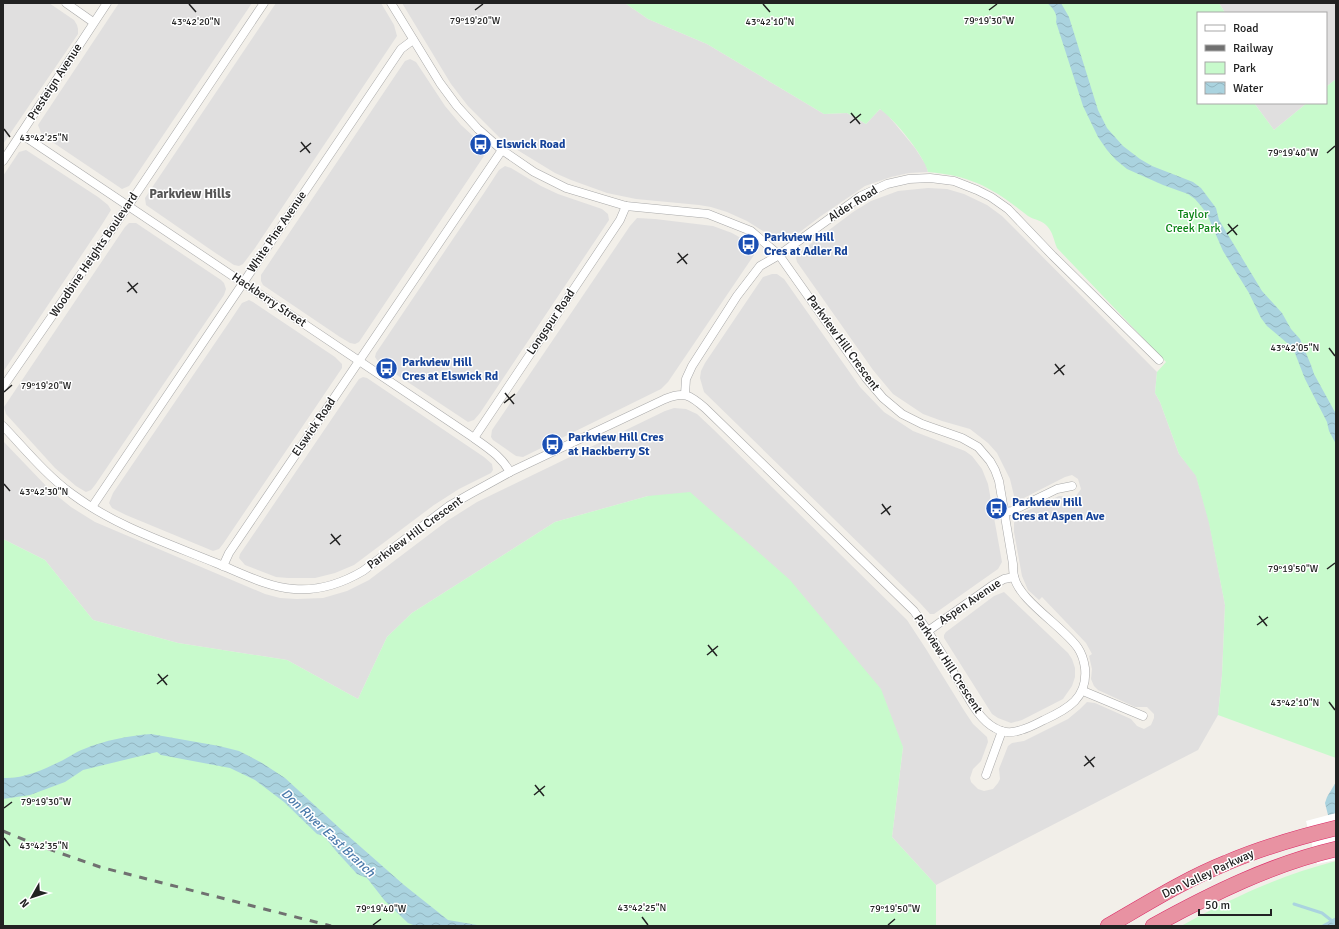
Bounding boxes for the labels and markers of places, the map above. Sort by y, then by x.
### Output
bus stop icon: Elswick Road [468,131,494,157]
place label: Elswick Road [496,137,566,152]
place label: Parkview Hill Cres at Adler Rd [764,230,848,259]
bus stop icon: Parkview Hill Cres at Adler Rd [735,231,761,257]
place label: Parkview Hill Cres at Elswick Rd [402,355,499,384]
bus stop icon: Parkview Hill Cres at Elswick Rd [373,356,399,382]
place label: Parkview Hill Cres at Hackberry St [568,430,664,459]
bus stop icon: Parkview Hill Cres at Hackberry St [540,431,566,457]
place label: Parkview Hill Cres at Aspen Ave [1012,495,1105,524]
bus stop icon: Parkview Hill Cres at Aspen Ave [984,496,1010,522]

